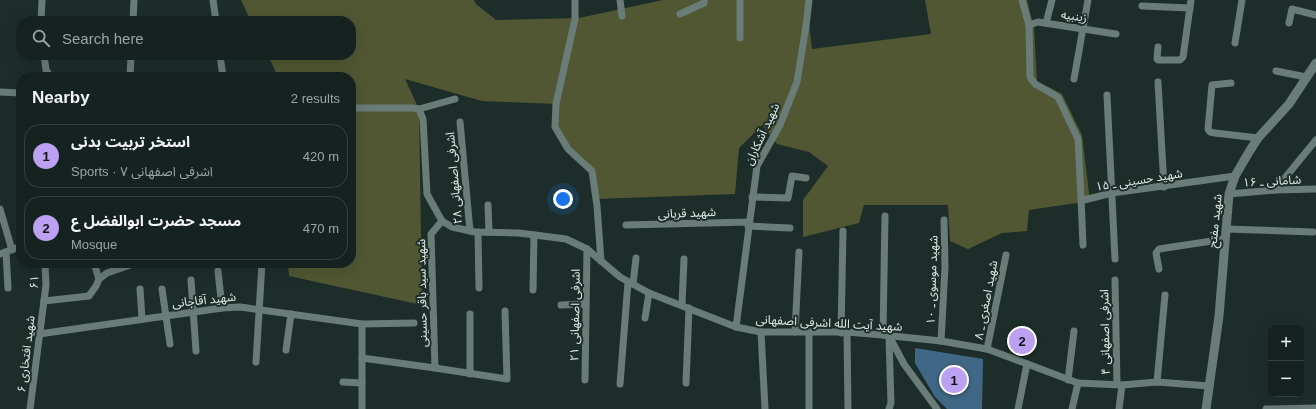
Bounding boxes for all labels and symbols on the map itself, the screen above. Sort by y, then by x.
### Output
street label: زینبیه [1060,7,1088,25]
street label: شهید آشکاران [742,101,782,167]
street label: اشرفی اصفهانی ۲۸ [443,131,465,225]
street label: شهید حسینی ـ ۱۵ [1094,166,1184,194]
street label: شامانی ـ ۱۶ [1242,172,1302,190]
your location [553,189,573,209]
street label: شهید مفتح [1205,193,1227,249]
street label: شهید قربانی [658,205,716,221]
street label: شهید موسوی ـ ۱۰ [923,235,941,325]
street label: شهید سید باقر حسینی [414,239,430,347]
street label: شهید اصغری ـ ۸ [971,259,1001,341]
street label: اشرفی اصفهانی ۲۱ [567,268,583,361]
street label: ۶۱ [27,275,41,289]
street label: اشرفی اصفهانی ۴ [1097,289,1113,375]
street label: شهید آقاجانی [171,290,237,310]
street label: شهید آیت الله اشرفی اصفهانی [755,312,903,334]
street label: شهید افتخاری ۶ [14,315,38,393]
pin: 2 [1009,326,1035,356]
pin: 1 [941,365,967,395]

